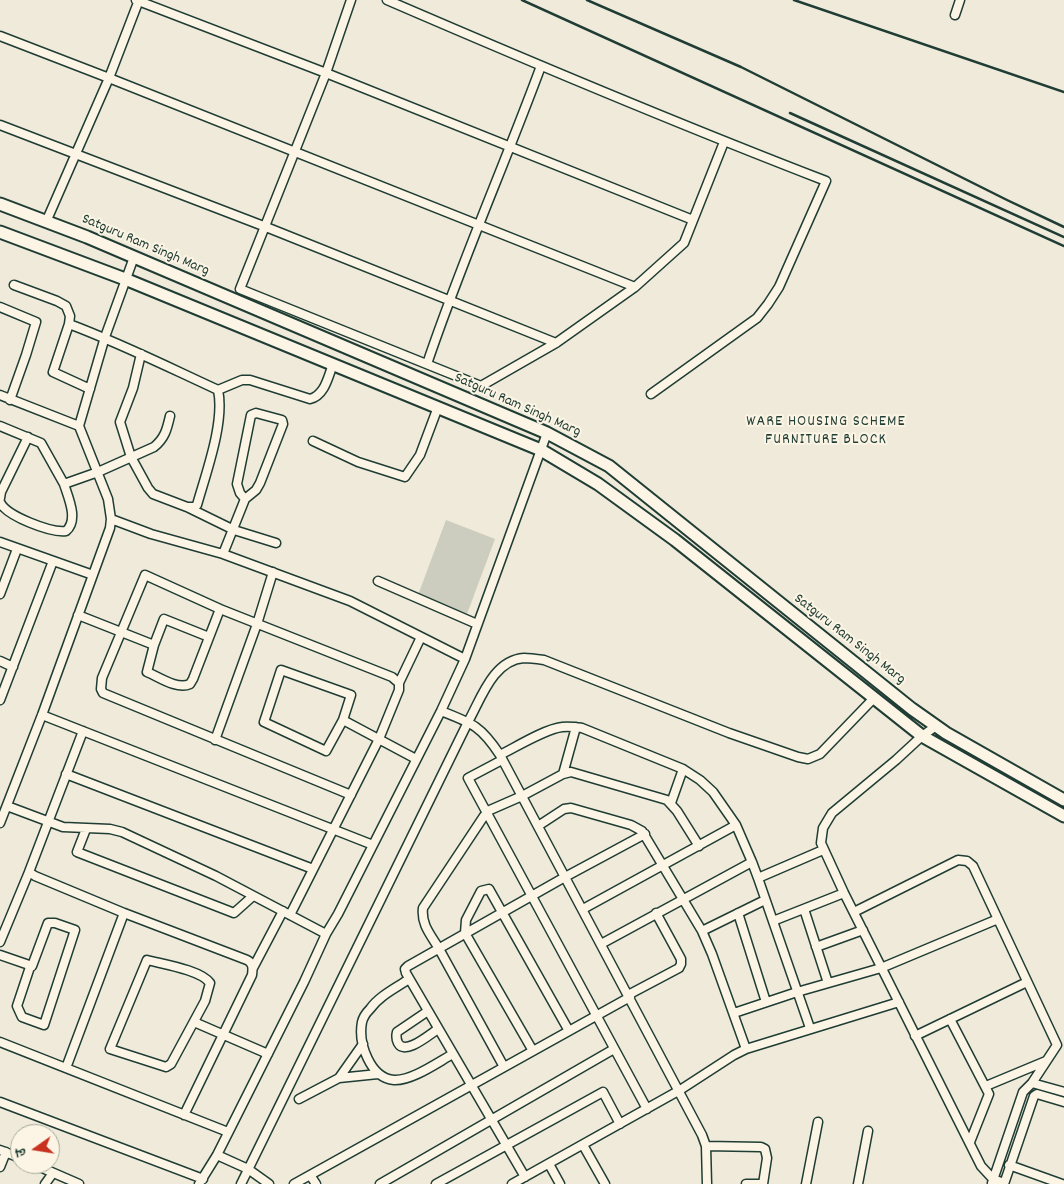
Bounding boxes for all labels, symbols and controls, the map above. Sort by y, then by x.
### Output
street label: Satguru Ram Singh Marg [78,211,212,281]
street label: Satguru Ram Singh Marg [451,370,583,442]
district label: WARE HOUSING SCHEME FURNITURE BLOCK [744,413,908,451]
street label: Satguru Ram Singh Marg [790,591,908,689]
north arrow [10,1124,60,1174]
text: उ [11,1146,32,1158]

